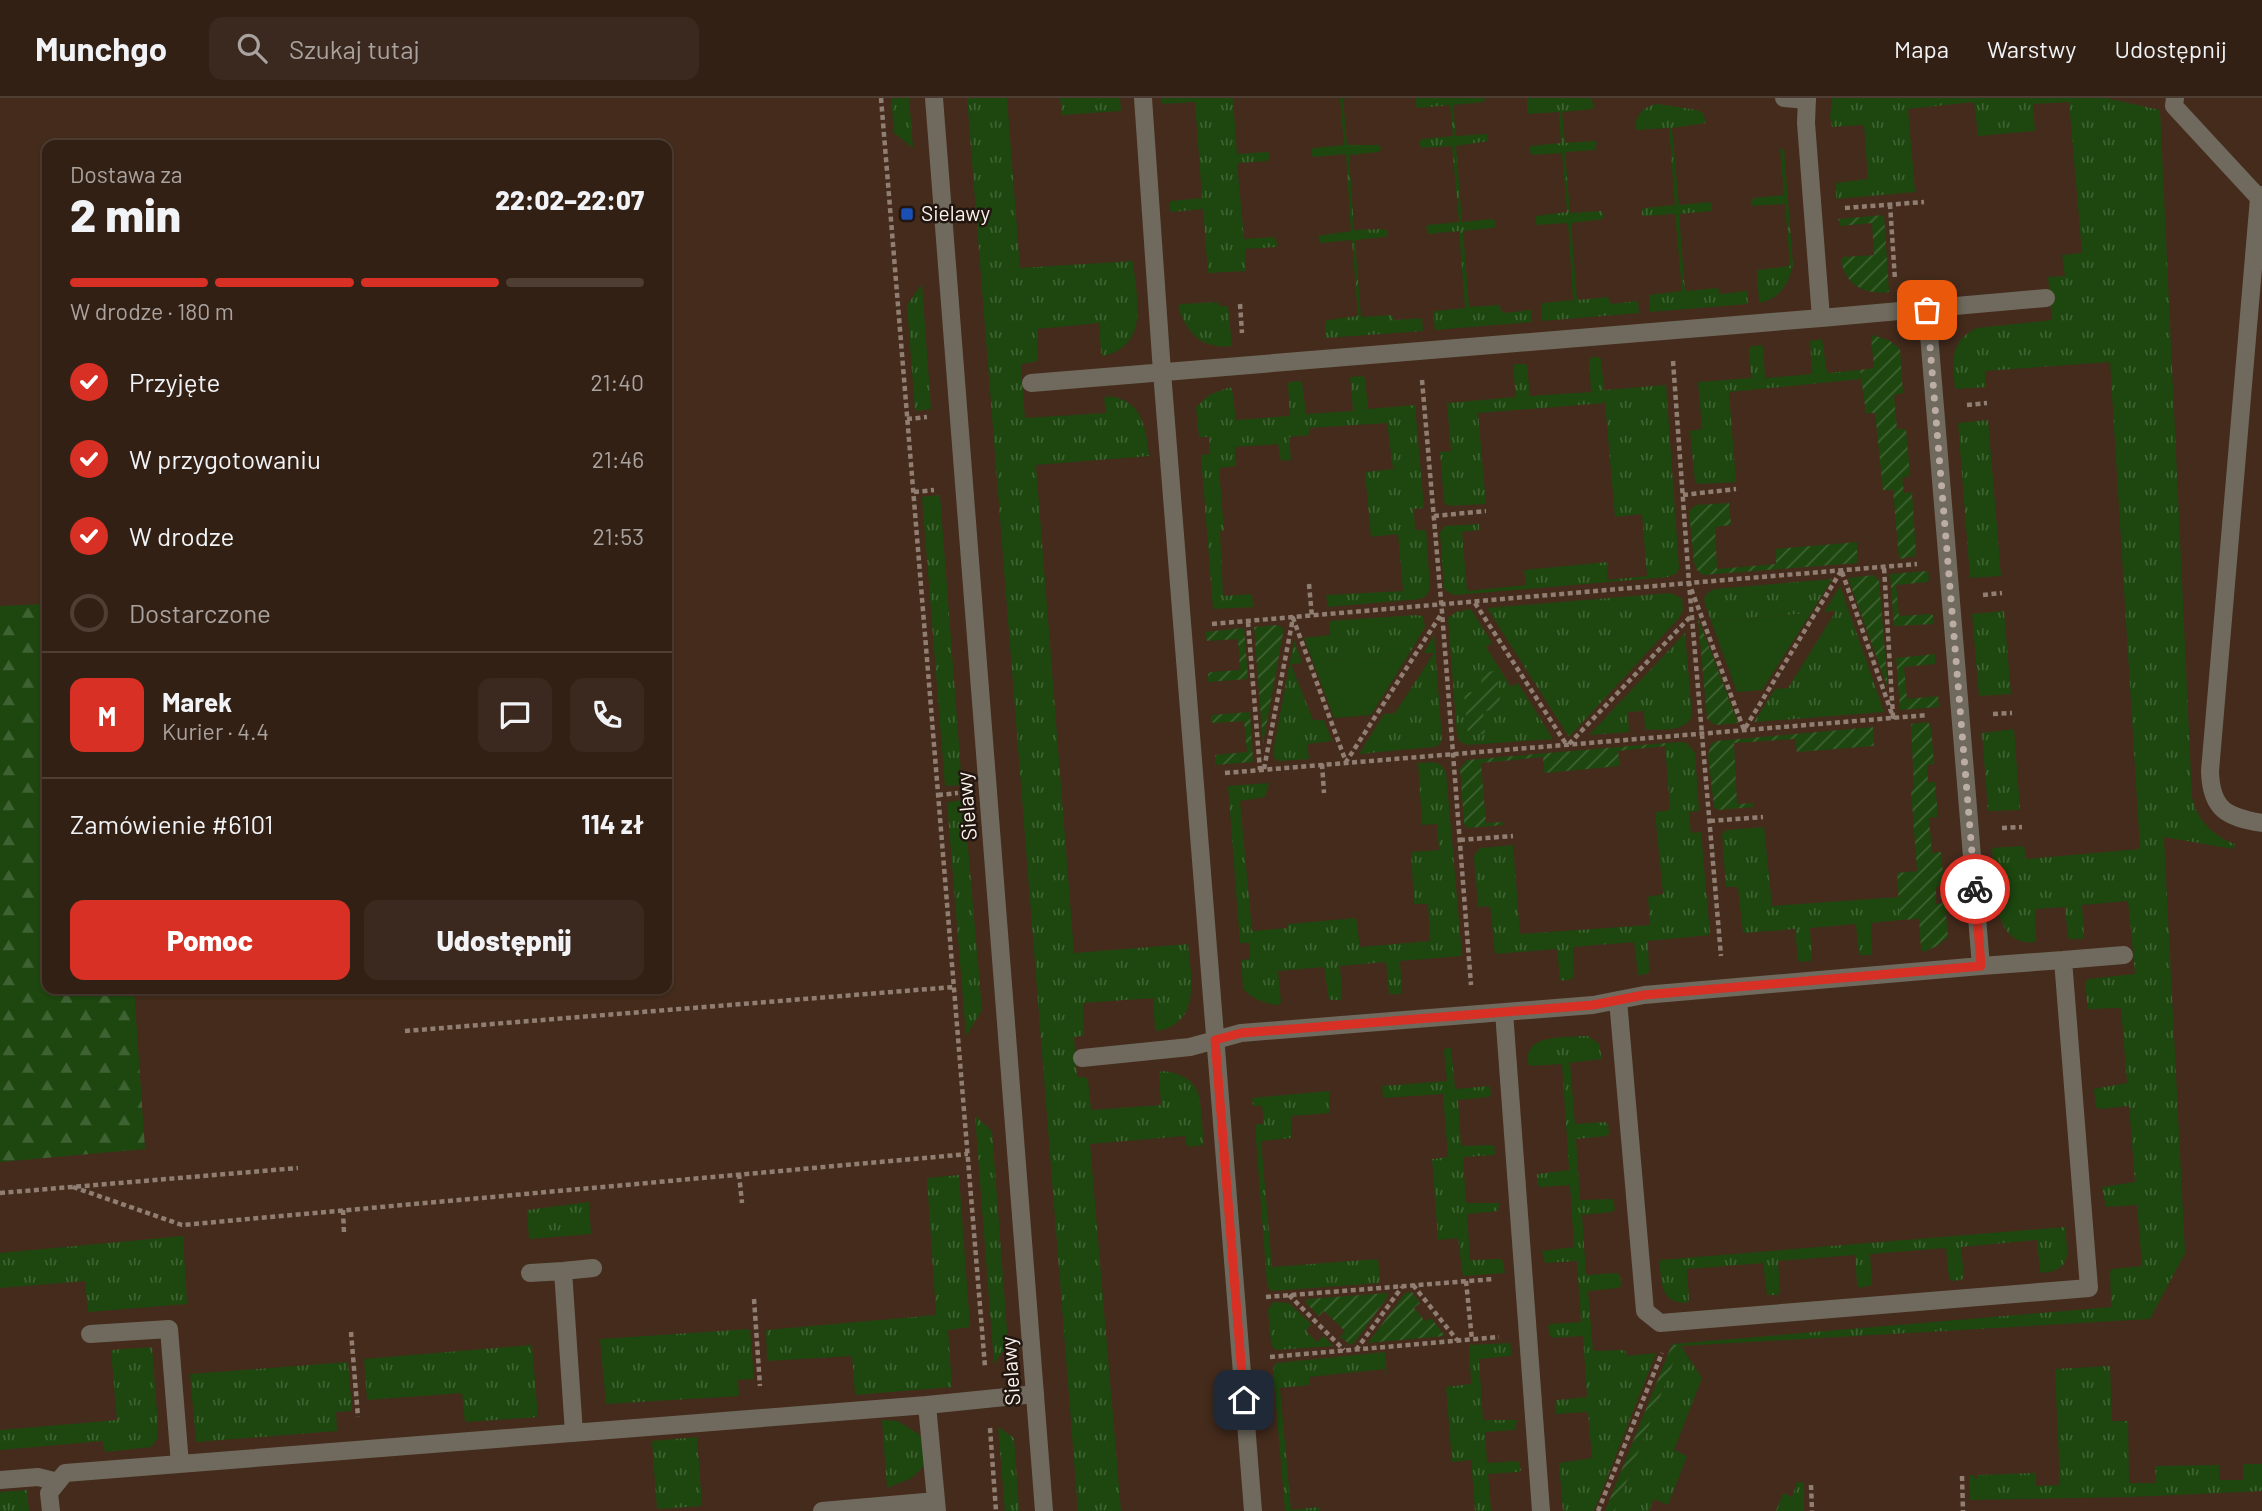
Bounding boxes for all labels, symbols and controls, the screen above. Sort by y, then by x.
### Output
search box [209,17,699,80]
text: Munchgo [35,28,167,68]
icon: search [233,29,271,67]
text: Szukaj tutaj [289,33,420,64]
text: Mapa [1894,34,1949,63]
text: Warstwy [1987,34,2076,63]
text: Udostępnij [2114,34,2227,63]
text: Dostawa za [70,160,182,188]
text: 22:02–22:07 [495,184,644,215]
text: 2 min [70,186,181,241]
place label: Sielawy [921,200,990,225]
marker: Sielawy [899,206,915,222]
pin [1897,280,1957,340]
icon: bag [1908,291,1946,329]
text: W drodze · 180 m [70,297,234,325]
icon: check [70,363,108,401]
text: Przyjęte [129,366,220,397]
text: 21:40 [590,368,644,396]
icon: check [70,440,108,478]
text: W przygotowaniu [129,443,321,474]
text: 21:46 [592,445,644,473]
icon: check [70,517,108,555]
text: W drodze [129,520,234,551]
text: 21:53 [592,522,644,550]
text: Dostarczone [129,597,271,628]
button: chat [478,678,552,752]
button: phone [570,678,644,752]
text: Marek [162,686,232,717]
text: M [98,700,116,731]
text: Kurier · 4.4 [162,717,269,745]
street label: Sielawy [950,770,981,842]
text: Zamówienie #6101 [70,808,273,839]
text: 114 zł [581,808,644,839]
courier [1940,854,2010,924]
icon: bike [1956,870,1994,908]
button: Pomoc [70,900,350,980]
button: Udostępnij [364,900,644,980]
street label: Sielawy [995,1335,1024,1406]
pin [1214,1370,1274,1430]
icon: home [1225,1381,1263,1419]

